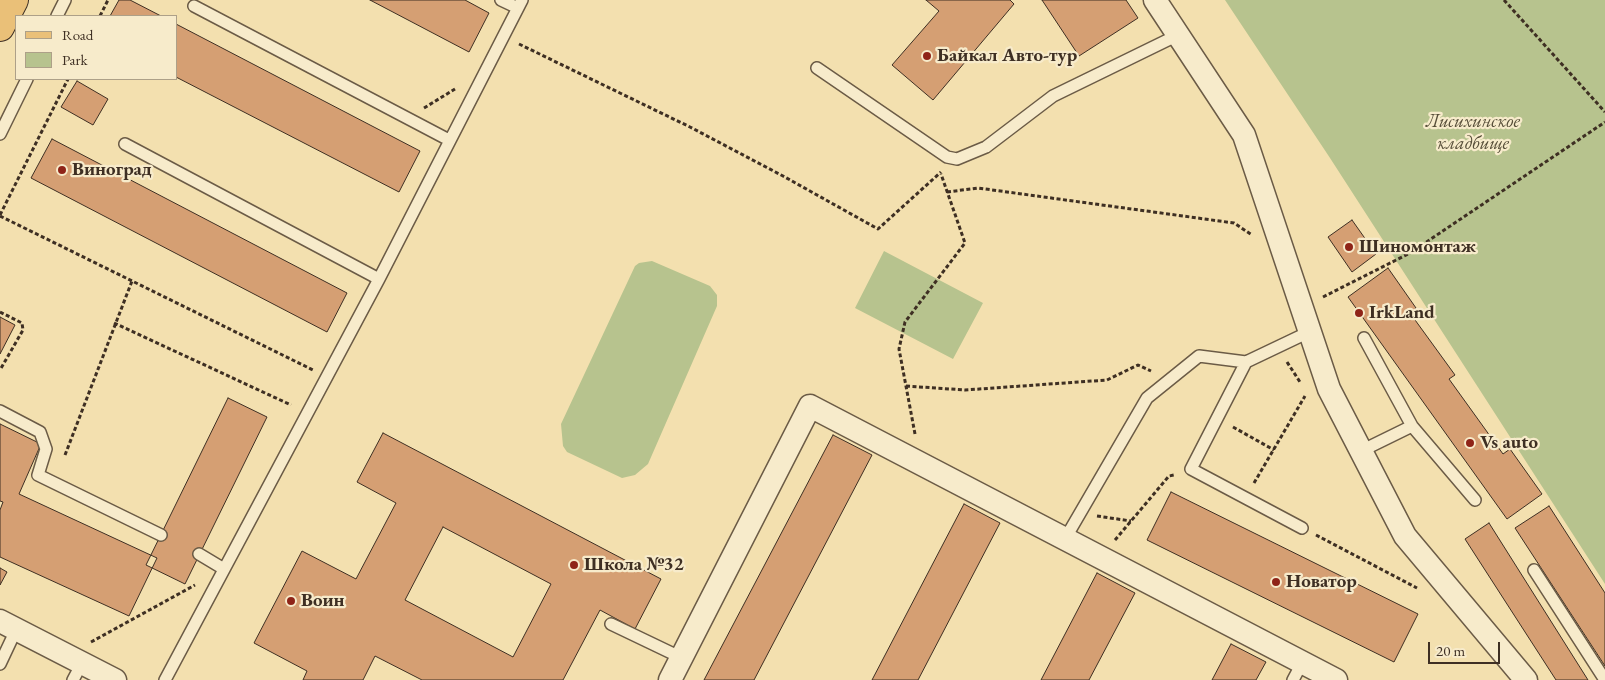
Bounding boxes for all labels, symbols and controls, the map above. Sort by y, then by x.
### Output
legend [15,15,178,80]
text: Road [62,25,93,44]
place label: Байкал Авто-тур [937,45,1077,67]
text: Park [62,50,88,69]
marker: Байкал Авто-тур [921,50,933,62]
park label: Лисихинское кладбище [1426,111,1520,155]
place label: Виноград [72,159,152,181]
marker: Виноград [56,164,68,176]
place label: Шиномонтаж [1359,236,1476,258]
marker: Шиномонтаж [1343,241,1355,253]
place label: IrkLand [1369,302,1435,324]
marker: IrkLand [1353,307,1365,319]
place label: Vs auto [1480,432,1538,454]
marker: Vs auto [1464,437,1476,449]
place label: Школа №32 [584,554,684,576]
marker: Школа №32 [568,559,580,571]
place label: Новатор [1286,571,1357,593]
marker: Новатор [1270,576,1282,588]
place label: Воин [301,590,345,612]
marker: Воин [285,595,297,607]
scale bar [1430,632,1502,664]
text: 20 m [1436,641,1465,660]

